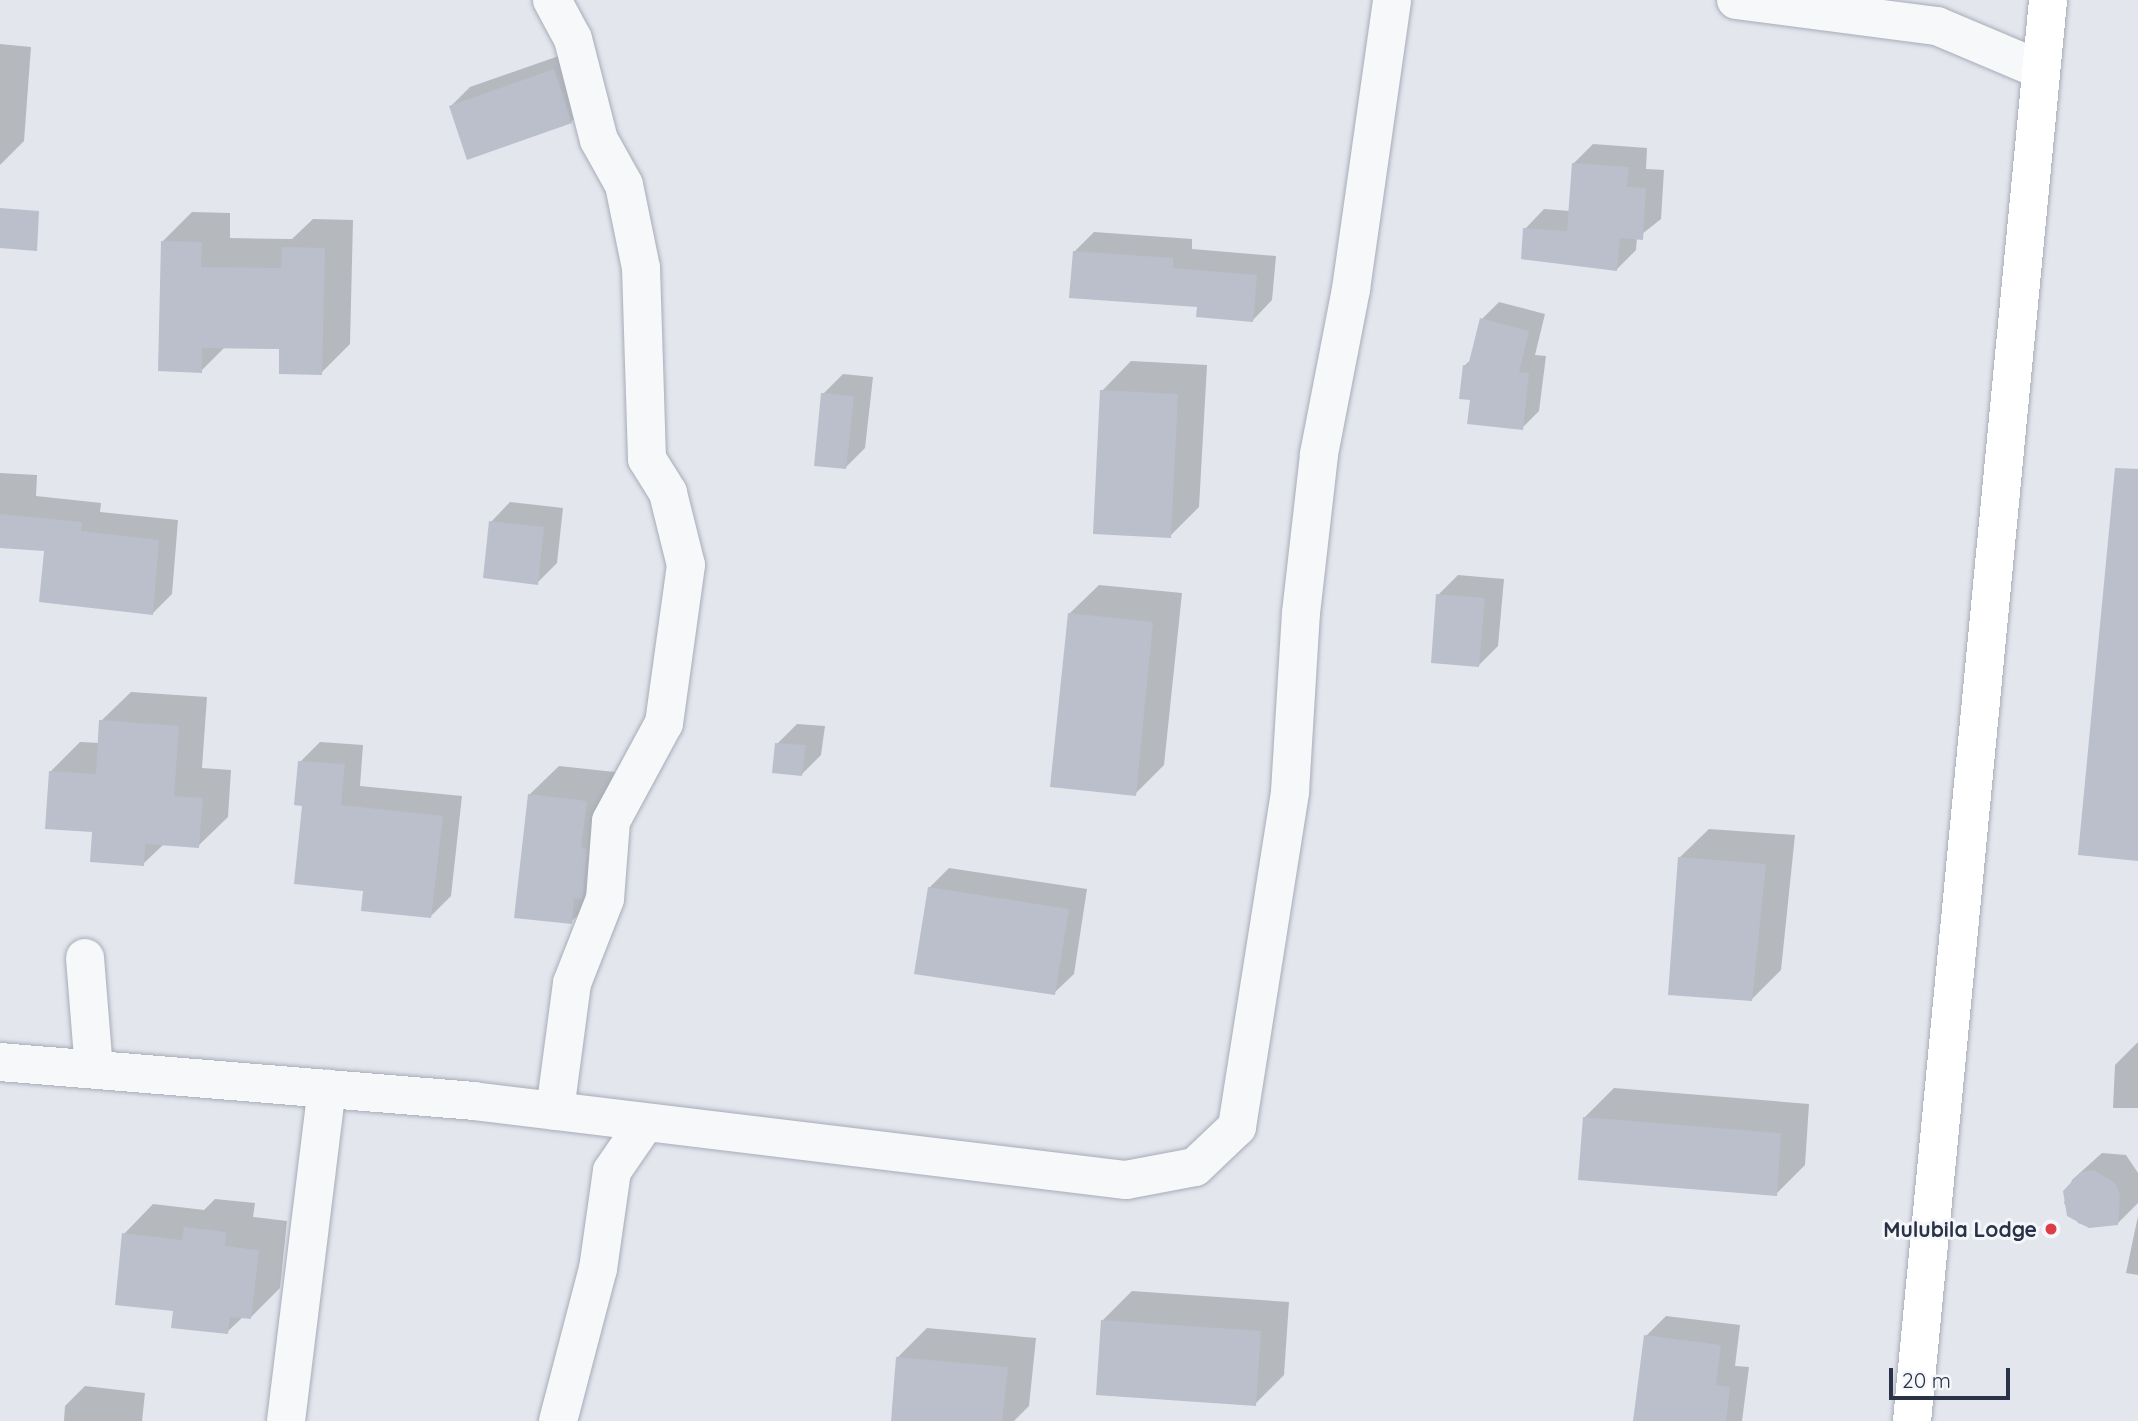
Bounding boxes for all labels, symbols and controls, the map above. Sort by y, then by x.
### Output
place label: Mulubila Lodge [1883,1216,2037,1242]
marker: Mulubila Lodge [2043,1221,2059,1237]
scale bar [1893,1354,2014,1398]
text: 20 m [1902,1367,1951,1393]

